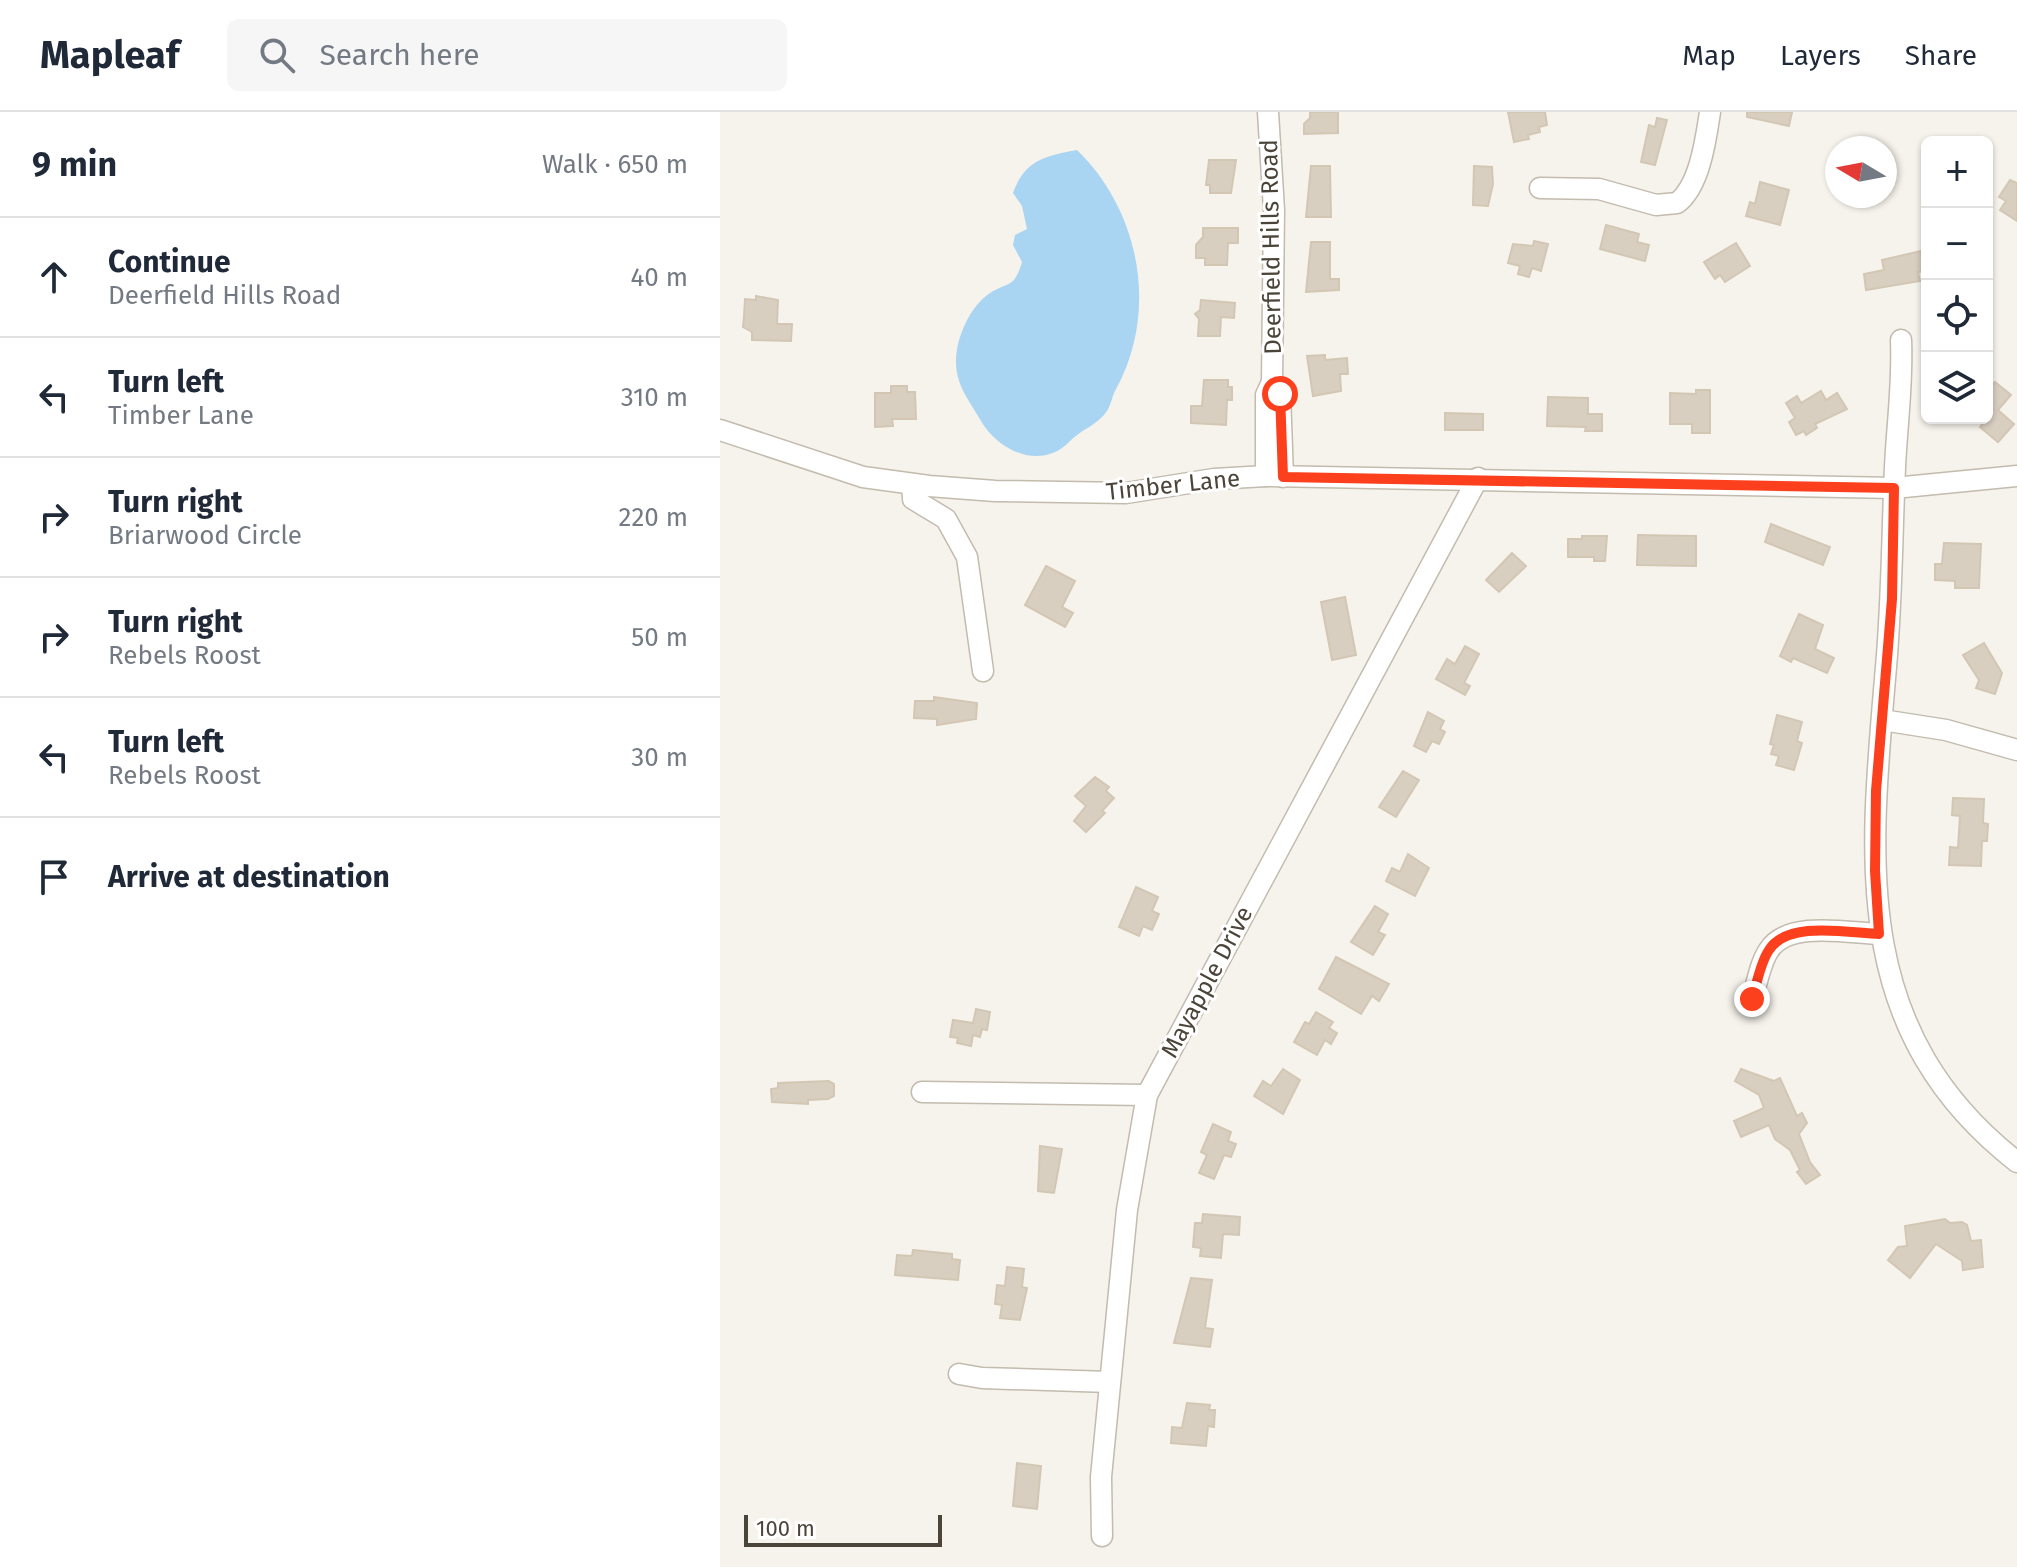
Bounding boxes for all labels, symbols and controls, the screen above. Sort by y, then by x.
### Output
search box [227,19,787,91]
text: Mapleaf [40,32,179,78]
icon: search [255,33,299,77]
text: Search here [319,37,480,73]
text: Map [1682,39,1736,72]
text: Layers [1780,39,1861,72]
text: Share [1905,39,1977,72]
north arrow [1825,136,1897,208]
map controls [1921,136,1993,424]
button: + [1921,136,1993,208]
street label: Deerfield Hills Road [1255,139,1287,355]
text: 9 min [32,144,117,185]
text: Walk · 650 m [542,149,688,180]
button: − [1921,208,1993,280]
text: Continue [108,244,231,280]
icon: ahead [32,255,76,299]
text: 40 m [630,262,688,293]
text: Deerfield Hills Road [108,280,341,311]
button: locate [1921,280,1993,352]
button: layers [1921,352,1993,424]
text: Turn left [108,364,224,400]
icon: left [32,375,76,419]
route start [1262,376,1298,412]
text: 310 m [621,382,688,413]
text: Timber Lane [108,400,254,431]
street label: Timber Lane [1105,464,1241,506]
text: Turn right [108,484,243,520]
icon: right [32,495,76,539]
text: 220 m [619,502,688,533]
text: Briarwood Circle [108,520,302,551]
text: Turn right [108,604,243,640]
icon: right [32,615,76,659]
text: 50 m [631,622,688,653]
text: Rebels Roost [108,640,261,671]
text: Turn left [108,724,224,760]
icon: left [32,735,76,779]
text: 30 m [631,742,688,773]
text: Rebels Roost [108,760,261,791]
icon: arrive [32,855,76,899]
text: Arrive at destination [108,859,390,895]
street label: Mayapple Drive [1155,902,1259,1062]
route end [1734,981,1770,1017]
scale bar [744,1511,942,1547]
text: 100 m [756,1515,815,1542]

